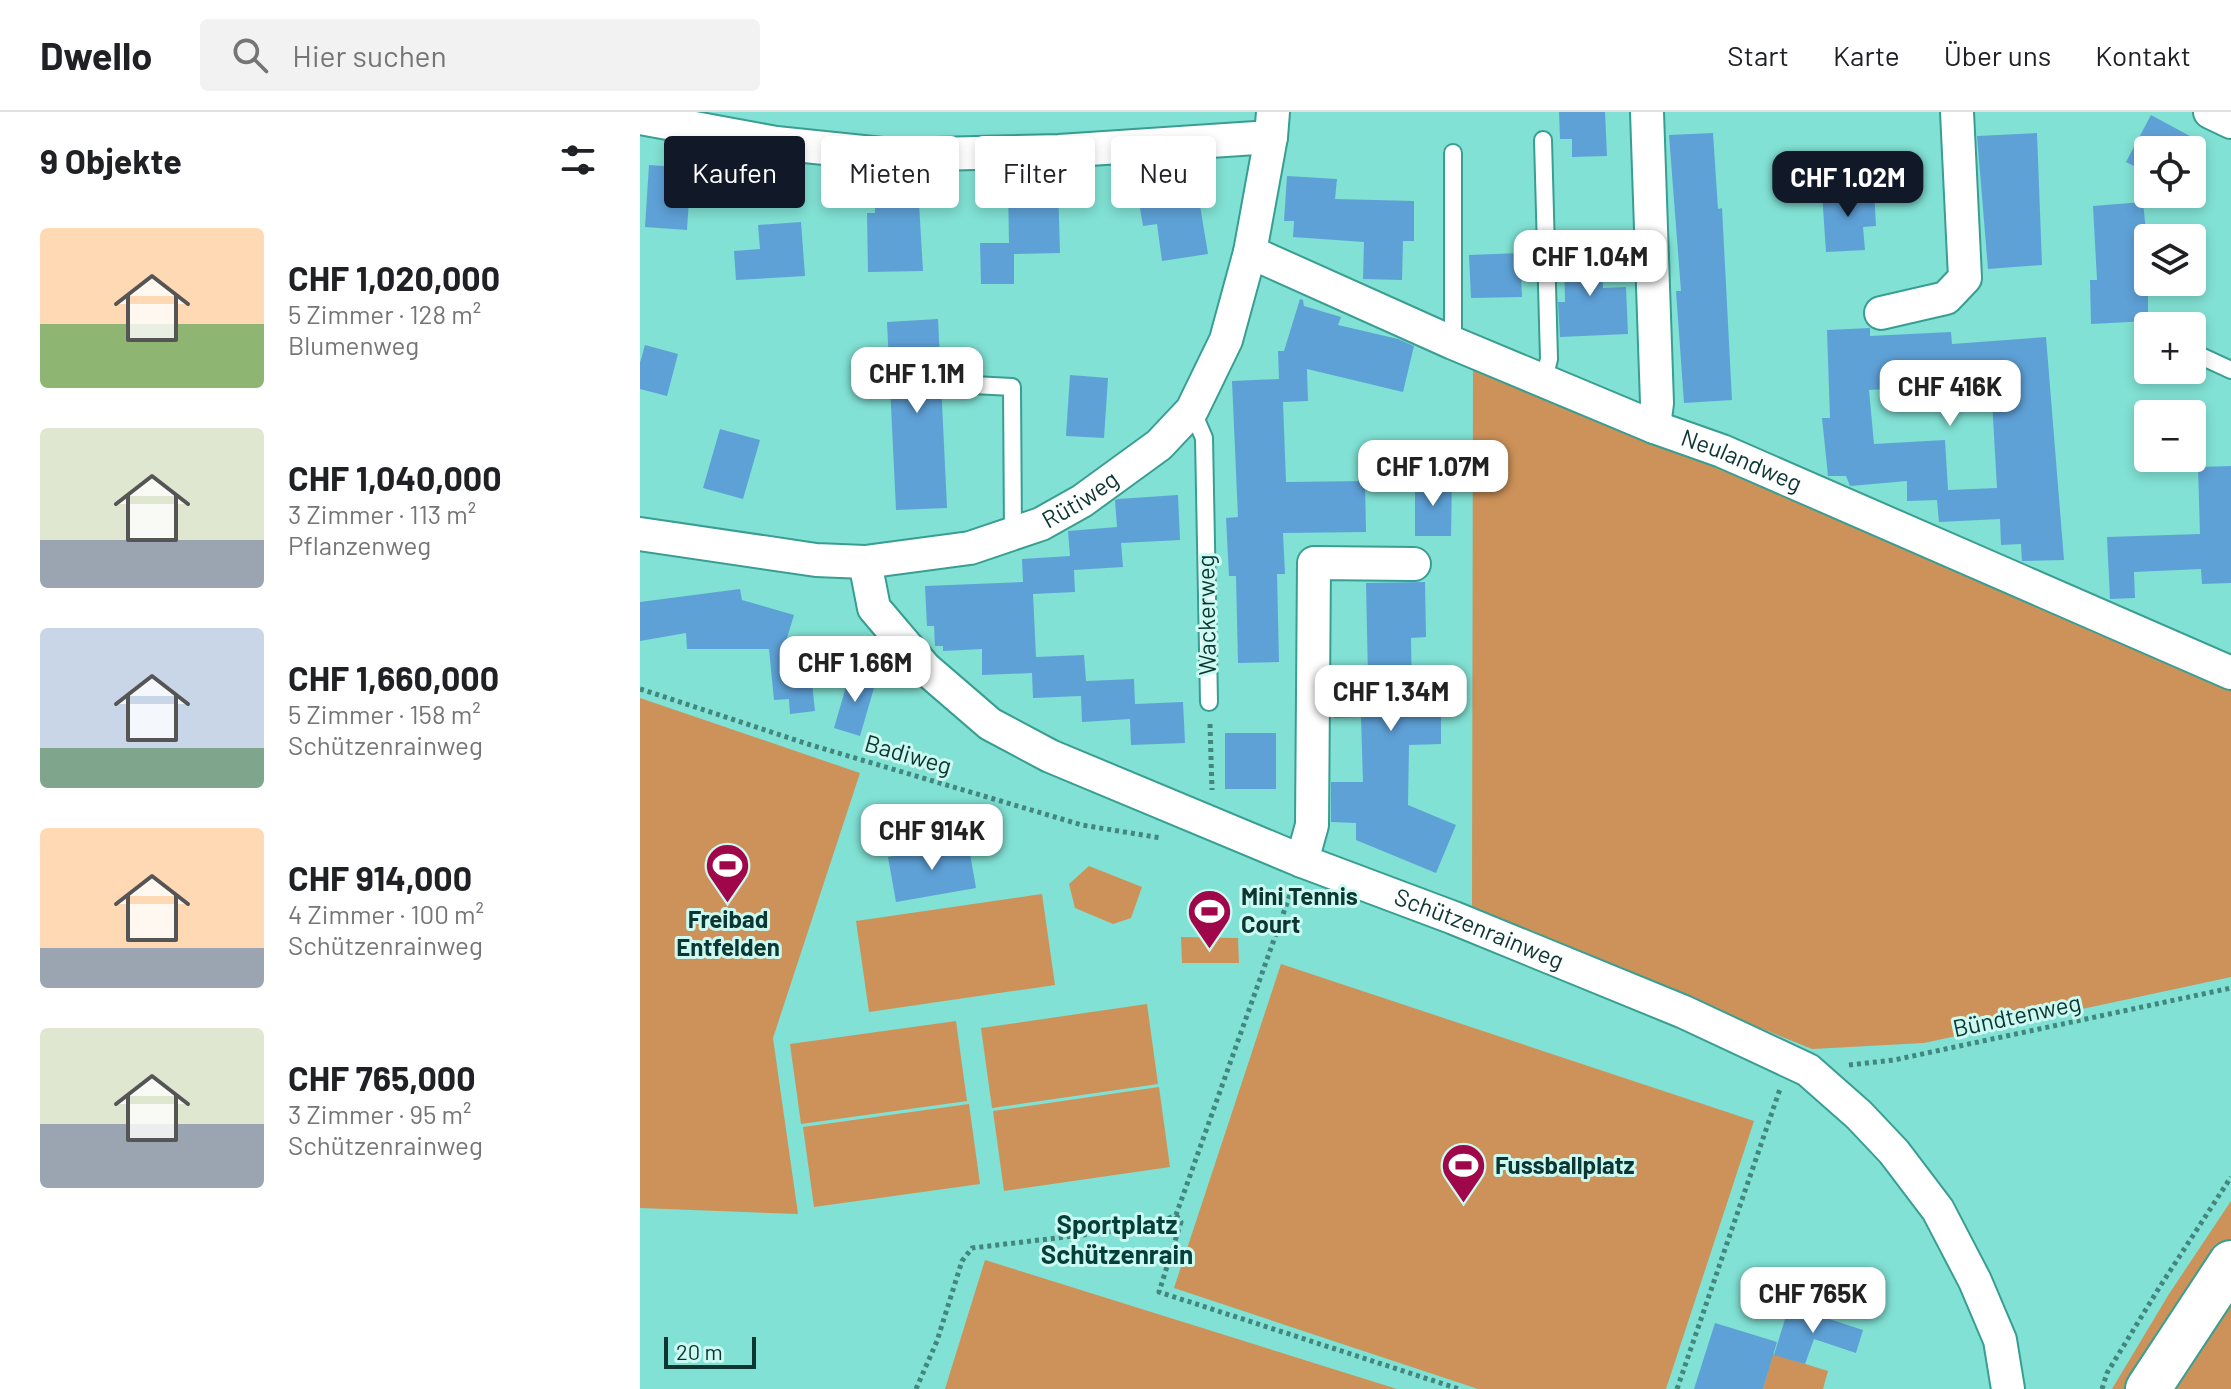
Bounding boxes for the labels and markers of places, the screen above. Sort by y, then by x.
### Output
pin: CHF 1.02M [1756,151,1940,219]
pin: CHF 1.04M [1498,230,1682,298]
pin: CHF 1.1M [834,347,1000,415]
pin: CHF 416K [1867,360,2033,428]
pin: CHF 1.07M [1341,440,1525,508]
pin: CHF 1.66M [763,636,947,704]
pin: CHF 1.34M [1299,665,1483,733]
pin: CHF 914K [849,804,1015,872]
sports icon: Freibad Entfelden [704,842,752,905]
place label: Mini Tennis Court [1241,881,1358,938]
sports icon: Mini Tennis Court [1186,887,1234,950]
place label: Freibad Entfelden [676,904,780,961]
sports icon: Fussballplatz [1440,1142,1488,1205]
place label: Fussballplatz [1495,1150,1635,1179]
pin: CHF 765K [1730,1267,1896,1335]

